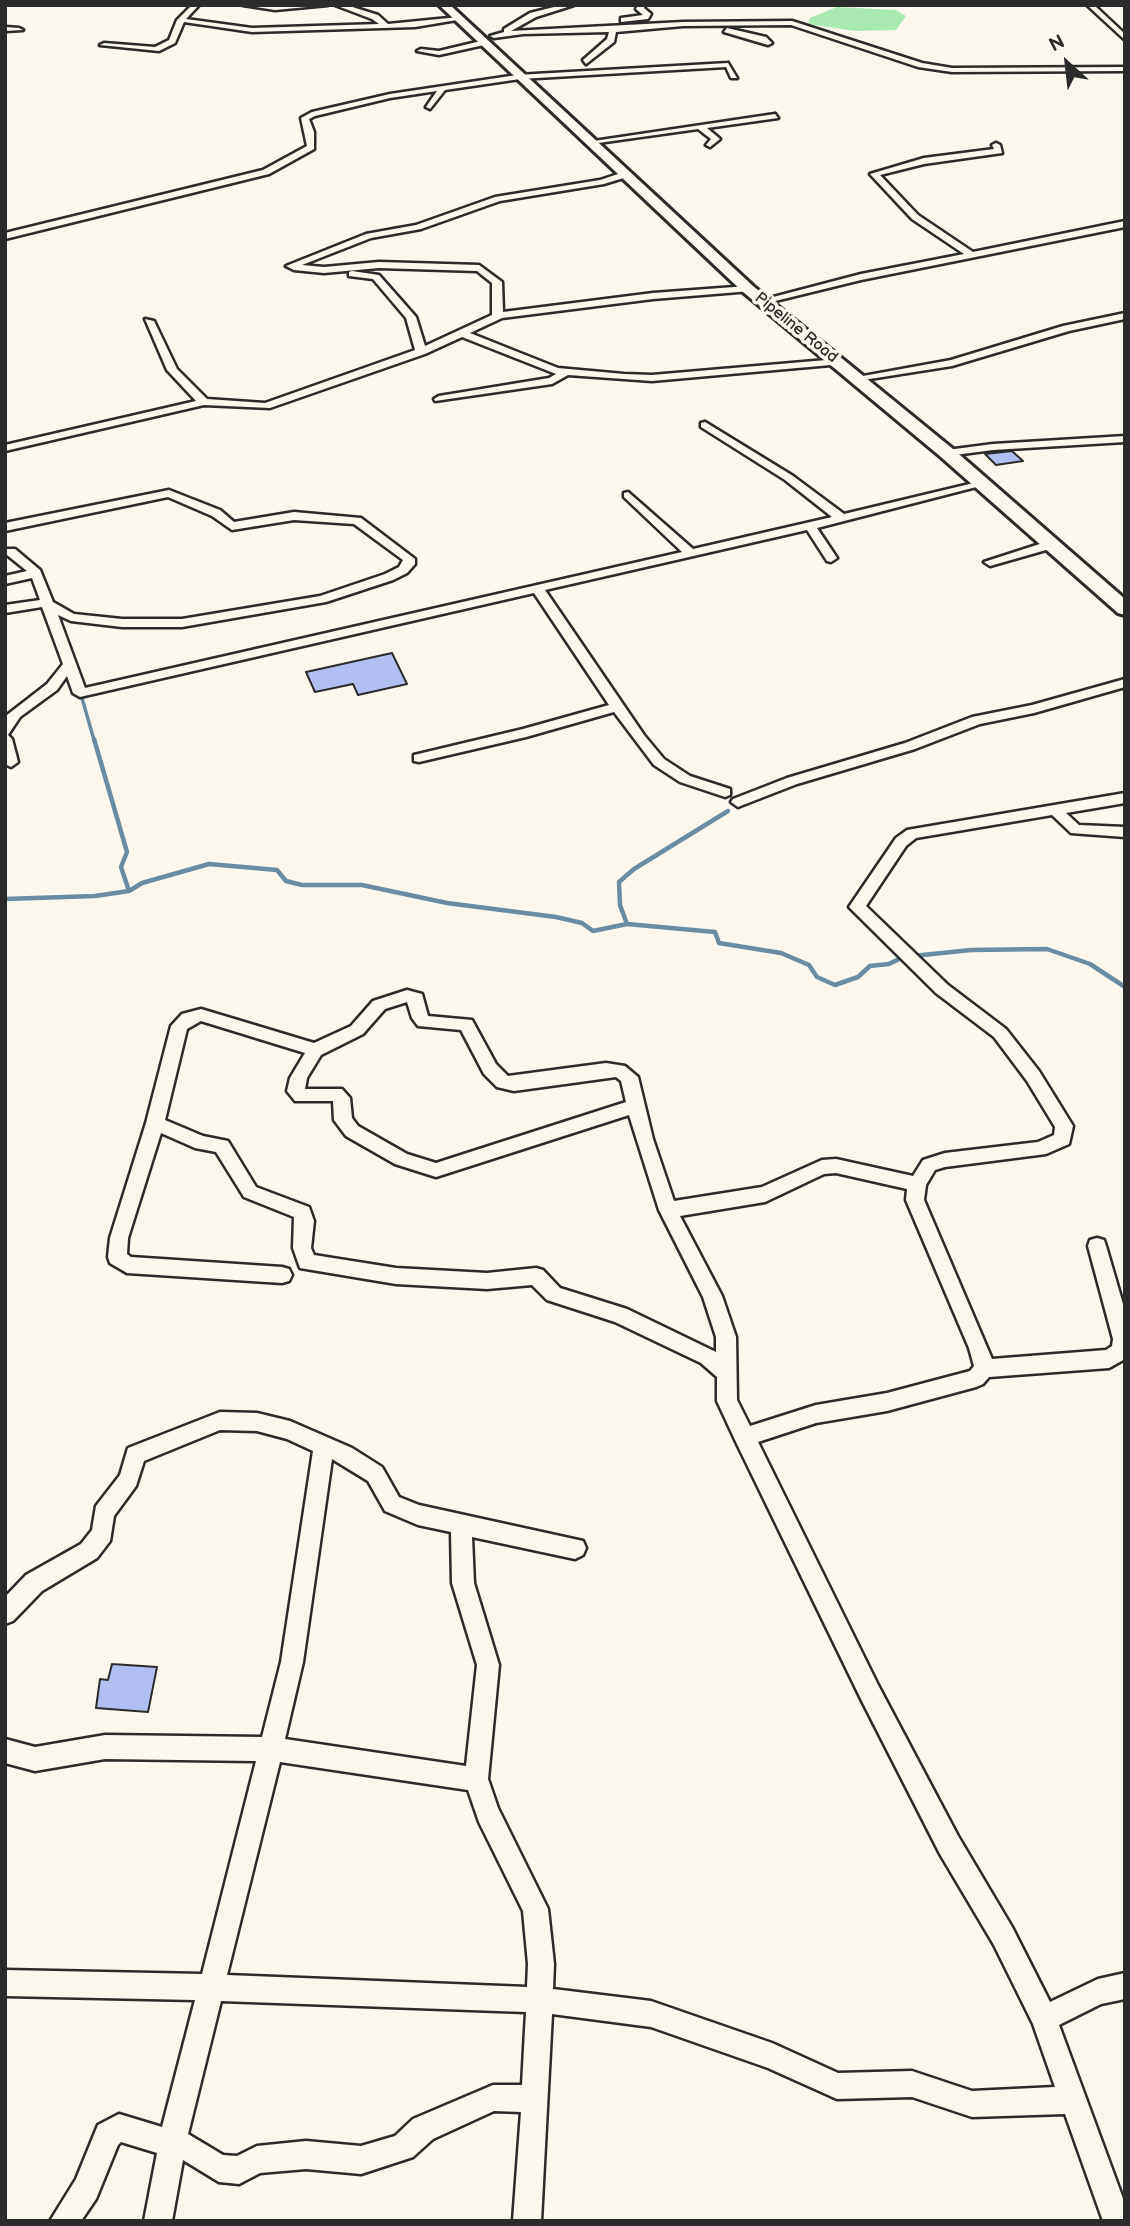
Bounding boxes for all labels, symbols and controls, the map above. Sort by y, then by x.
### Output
north arrow [1032,28,1102,98]
text: N [1046,30,1069,57]
street label: Pipeline Road [751,289,841,367]

